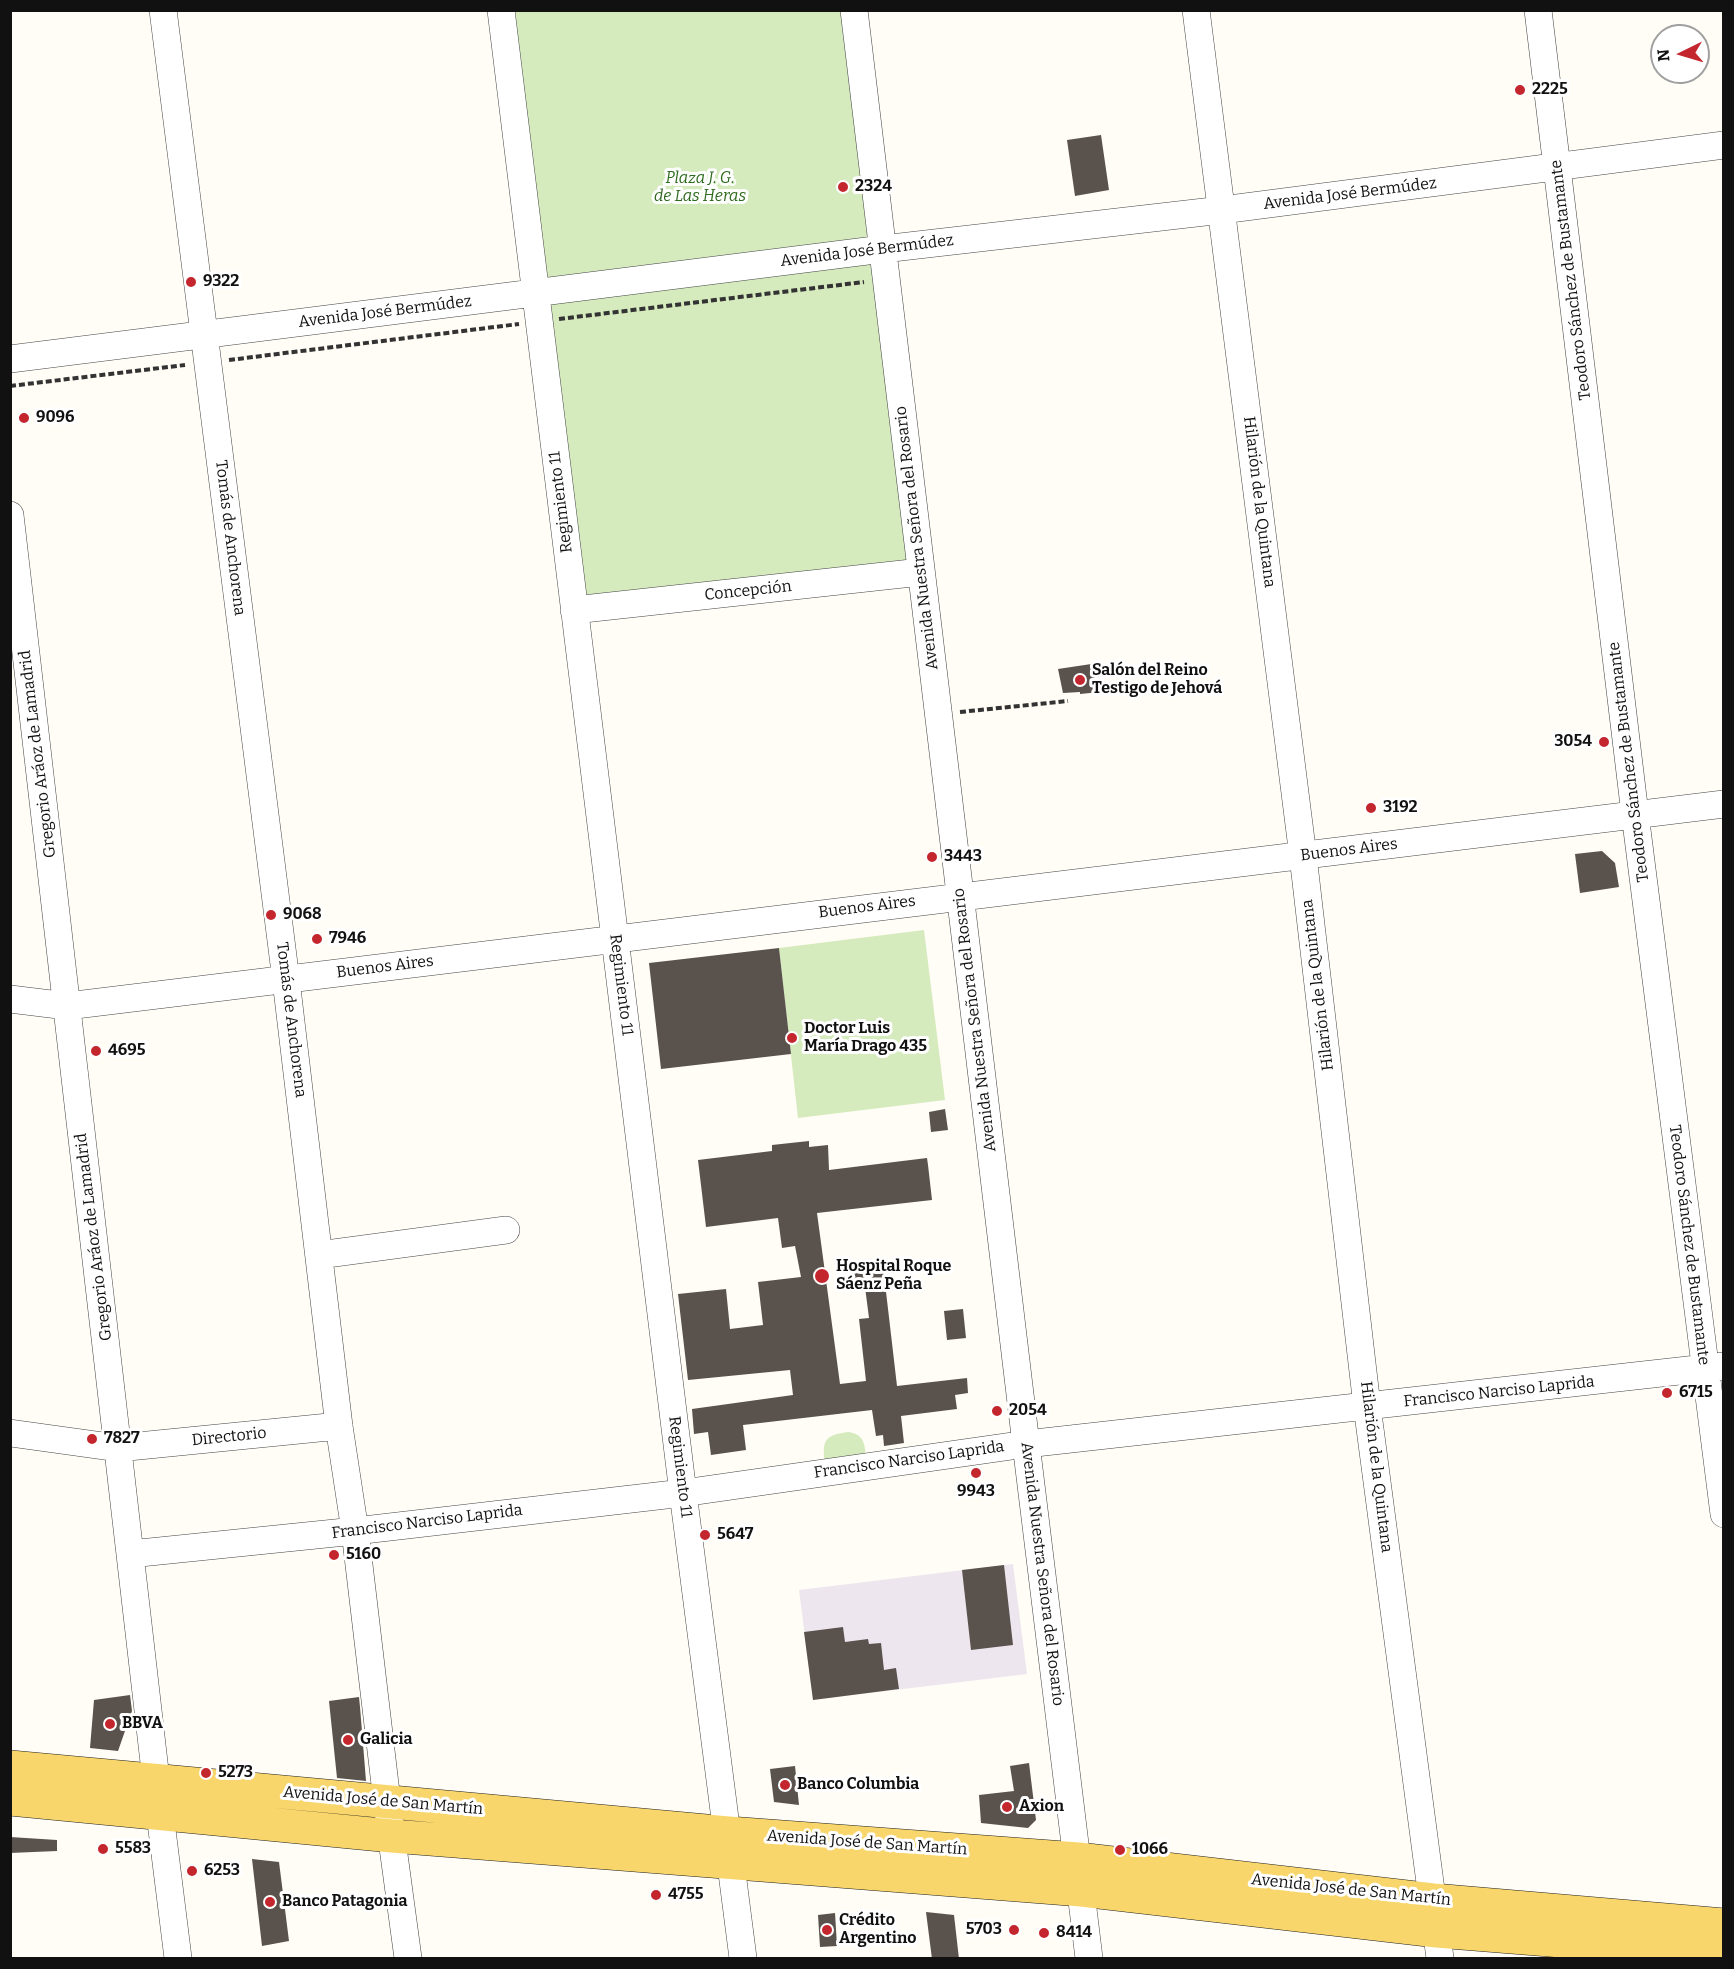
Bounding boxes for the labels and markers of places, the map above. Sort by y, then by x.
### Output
place label: 2225 [1532,80,1568,100]
marker: 2225 [1513,83,1527,97]
place label: 2324 [855,177,892,197]
marker: 2324 [836,180,850,194]
place label: 9322 [203,272,239,292]
marker: 9322 [184,275,198,289]
place label: 9096 [36,408,75,428]
marker: 9096 [17,411,31,425]
place label: Salón del Reino Testigo de Jehová [1092,661,1222,699]
marker: Salón del Reino Testigo de Jehová [1073,673,1087,687]
place label: 3054 [1554,732,1592,752]
marker: 3054 [1597,735,1611,749]
place label: 3192 [1383,798,1418,818]
marker: 3192 [1364,801,1378,815]
place label: 3443 [944,847,982,867]
marker: 3443 [925,850,939,864]
place label: 9068 [283,905,322,925]
marker: 9068 [264,908,278,922]
place label: 7946 [329,929,366,949]
marker: 7946 [310,932,324,946]
place label: Doctor Luis María Drago 435 [804,1019,927,1057]
marker: Doctor Luis María Drago 435 [785,1031,799,1045]
place label: 4695 [108,1041,145,1061]
marker: 4695 [89,1044,103,1058]
place label: Hospital Roque Sáenz Peña [836,1257,951,1295]
marker: Hospital Roque Sáenz Peña [813,1267,831,1285]
place label: 6715 [1679,1383,1713,1403]
marker: 6715 [1660,1386,1674,1400]
place label: 2054 [1009,1401,1047,1421]
marker: 2054 [990,1404,1004,1418]
place label: 7827 [104,1429,140,1449]
marker: 7827 [85,1432,99,1446]
marker: 9943 [969,1466,983,1480]
place label: 9943 [957,1482,995,1502]
place label: 5647 [717,1525,753,1545]
marker: 5647 [698,1528,712,1542]
place label: 5160 [346,1545,381,1565]
marker: 5160 [327,1548,341,1562]
place label: BBVA [122,1714,163,1734]
marker: BBVA [103,1717,117,1731]
place label: Galicia [360,1730,412,1750]
marker: Galicia [341,1733,355,1747]
place label: 5273 [218,1763,253,1783]
marker: 5273 [199,1766,213,1780]
place label: Banco Columbia [797,1775,919,1795]
marker: Banco Columbia [778,1778,792,1792]
place label: Axion [1019,1797,1064,1817]
marker: Axion [1000,1800,1014,1814]
place label: 5583 [115,1839,151,1859]
place label: 1066 [1132,1840,1168,1860]
marker: 5583 [96,1842,110,1856]
marker: 1066 [1113,1843,1127,1857]
place label: 6253 [204,1861,240,1881]
marker: 6253 [185,1864,199,1878]
place label: 4755 [668,1885,703,1905]
marker: 4755 [649,1888,663,1902]
place label: Banco Patagonia [282,1892,408,1912]
marker: Banco Patagonia [263,1895,277,1909]
place label: Crédito Argentino [839,1911,916,1949]
place label: 5703 [966,1920,1002,1940]
marker: Crédito Argentino [820,1923,834,1937]
marker: 5703 [1007,1923,1021,1937]
place label: 8414 [1056,1923,1092,1943]
marker: 8414 [1037,1926,1051,1940]

